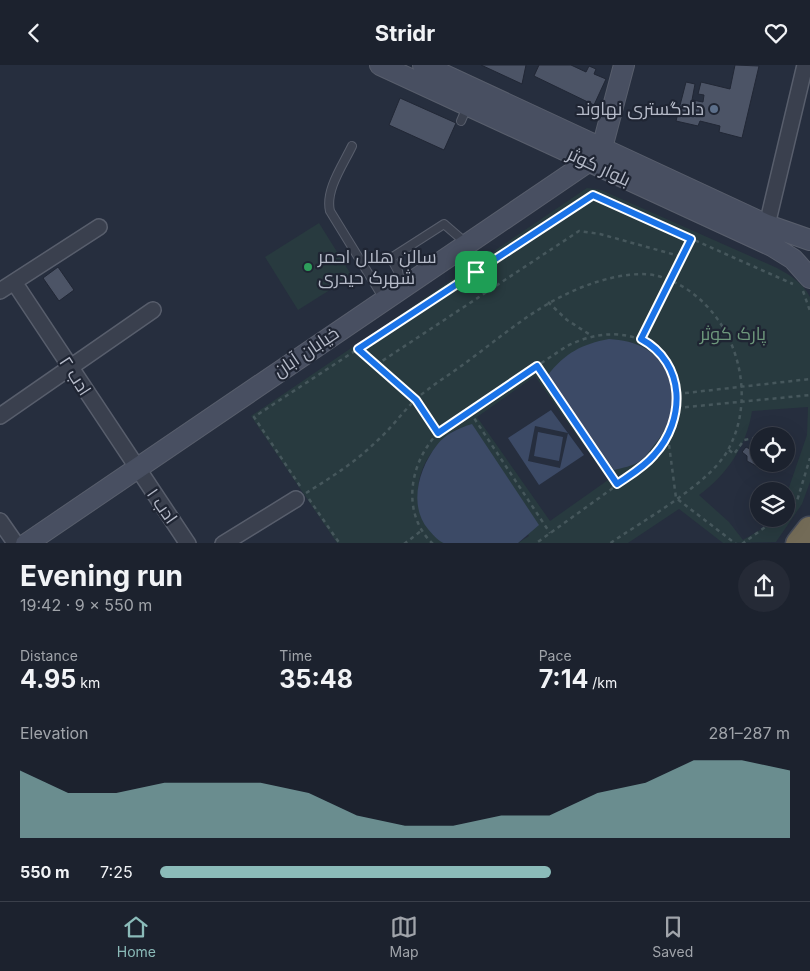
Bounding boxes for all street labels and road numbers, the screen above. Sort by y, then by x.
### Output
street label: بلوار کوثر [563,142,634,191]
street label: خیابان آبان [269,322,343,382]
street label: ادب ۲ [55,352,96,399]
street label: ادب ۱ [143,484,182,527]

